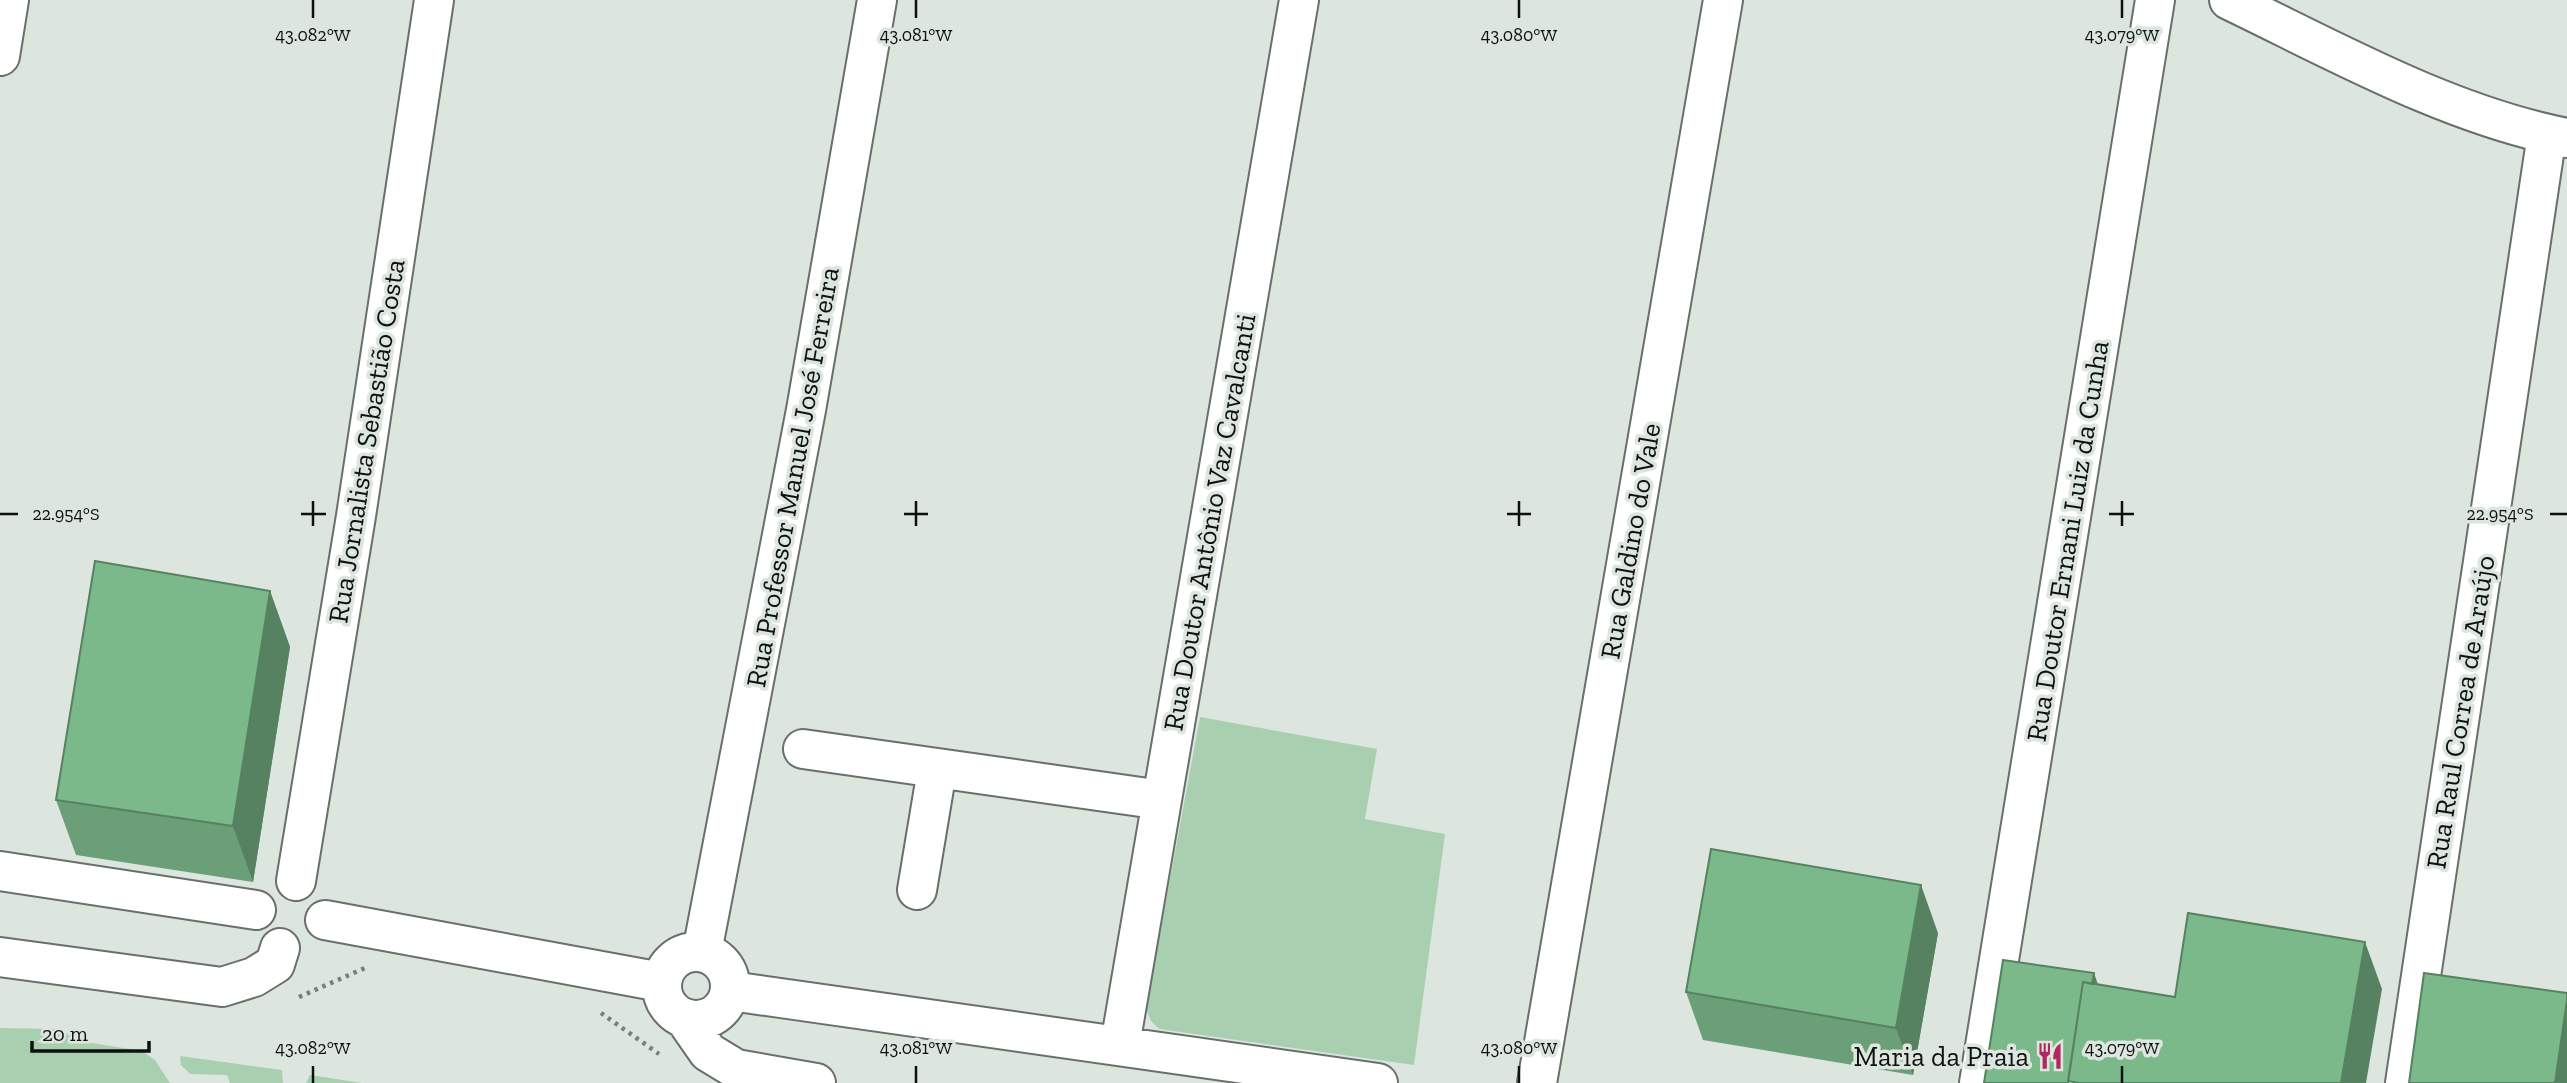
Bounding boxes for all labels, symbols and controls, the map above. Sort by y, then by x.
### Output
text: 43.082°W [275,24,351,46]
text: 43.081°W [880,24,952,46]
text: 43.080°W [1481,24,1557,46]
text: 43.079°W [2085,24,2159,46]
street label: Rua Jornalista Sebastião Costa [321,256,412,625]
street label: Rua Professor Manuel José Ferreira [739,264,846,690]
street label: Rua Doutor Antônio Vaz Cavalcanti [1157,311,1263,733]
street label: Rua Doutor Ernani Luiz da Cunha [2019,338,2116,744]
street label: Rua Galdino do Vale [1594,421,1667,662]
text: 22.954°S [32,503,100,525]
text: 22.954°S [2466,503,2534,525]
street label: Rua Raul Correa de Araújo [2419,553,2502,871]
scale bar [32,1010,149,1054]
text: 20 m [42,1021,88,1046]
text: 43.082°W [275,1037,351,1059]
text: 43.081°W [880,1037,952,1059]
text: 43.080°W [1481,1037,1557,1059]
text: 43.079°W [2085,1037,2159,1059]
place label: Maria da Praia [1854,1040,2029,1073]
restaurant icon: Maria da Praia [2035,1041,2065,1071]

